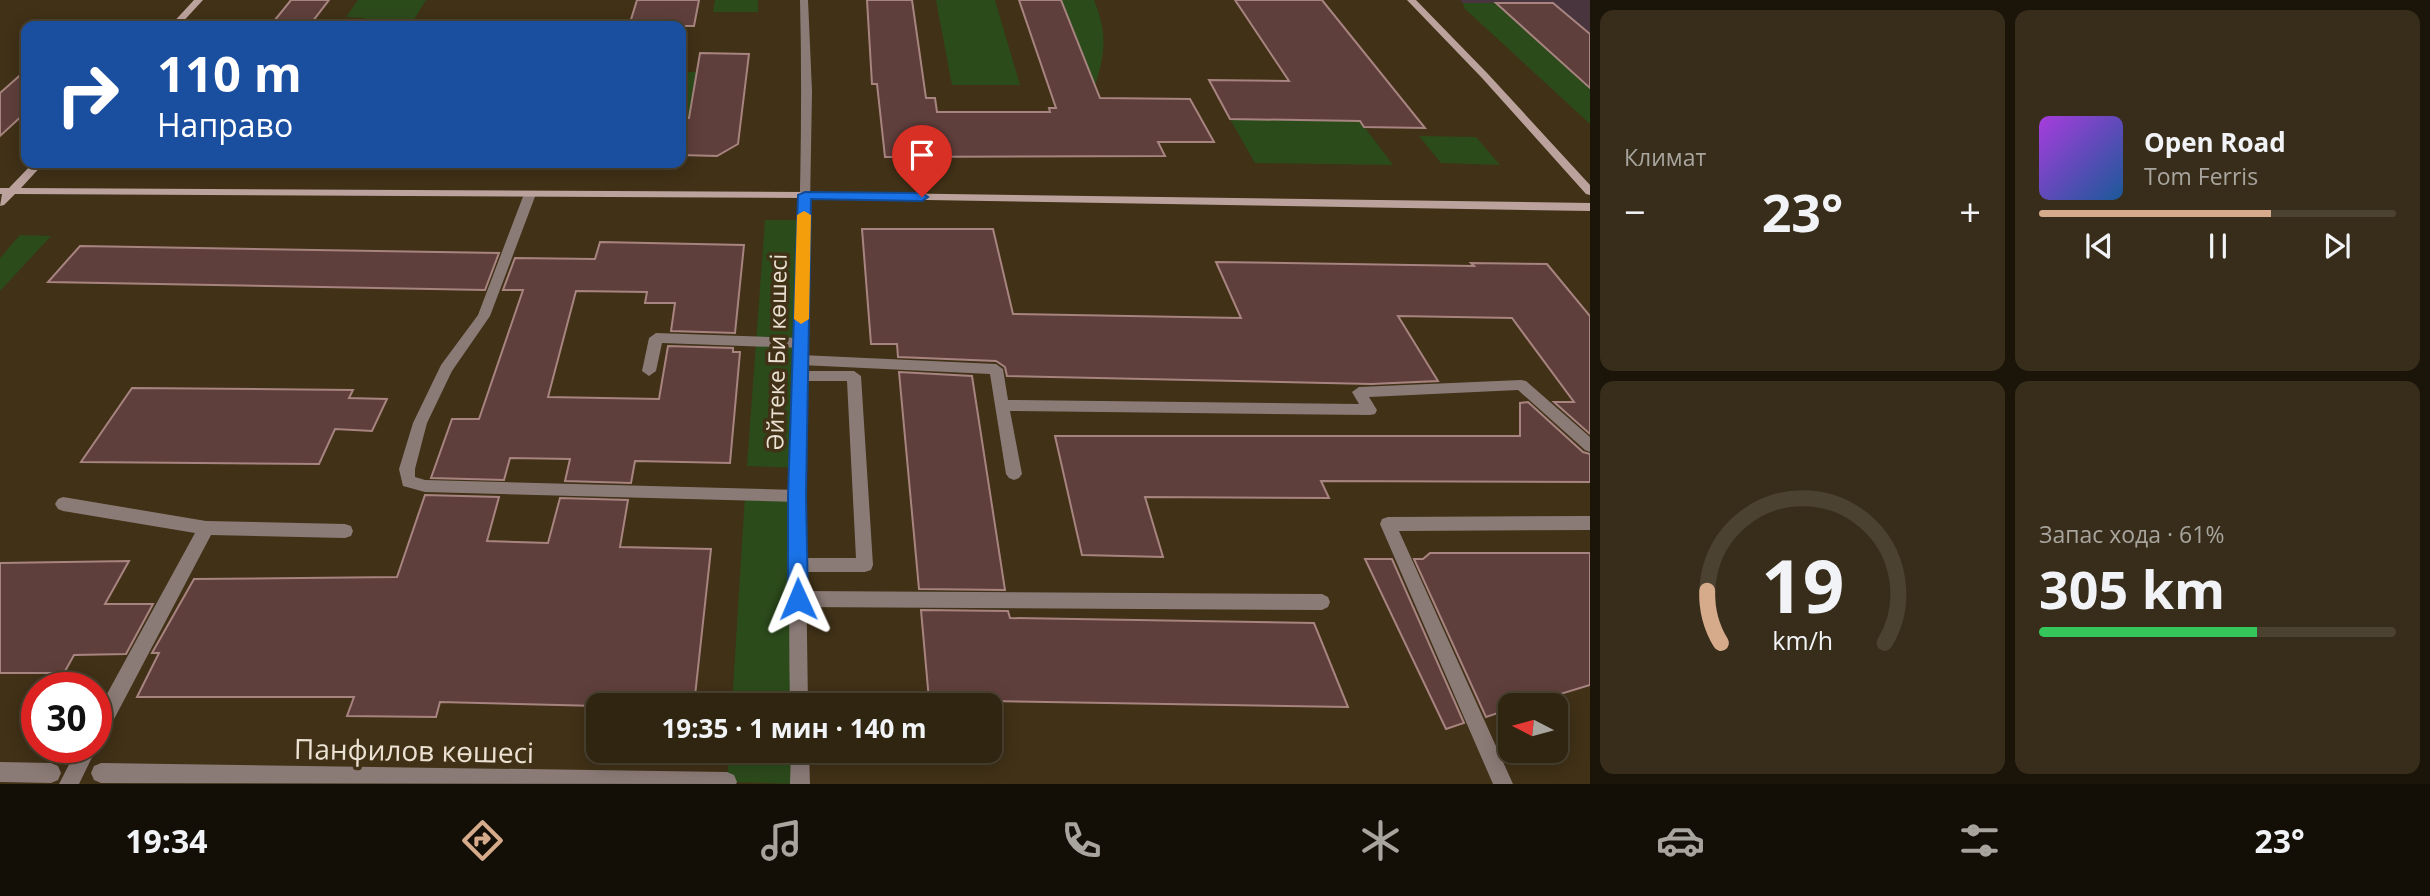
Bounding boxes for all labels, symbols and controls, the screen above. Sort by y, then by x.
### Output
text: 110 m [157,40,302,106]
icon: right [42,49,133,140]
text: Направо [157,103,293,146]
text: Open Road [2144,124,2286,160]
pin [892,125,952,197]
icon: arrive [903,136,941,174]
text: Климат [1624,141,1706,173]
text: Tom Ferris [2144,160,2258,192]
text: 23° [1762,176,1843,247]
text: − [1624,185,1646,237]
text: + [1959,185,1981,237]
icon: previous [2080,227,2118,265]
icon: pause [2199,227,2237,265]
icon: next [2318,227,2356,265]
street label: Әйтеке Би көшесі [758,253,794,451]
text: Запас хода · 61% [2039,518,2224,550]
text: 19 [1761,536,1844,635]
text: 305 km [2039,553,2225,624]
position arrow [761,562,835,636]
text: km/h [1772,623,1833,657]
speed limit sign: 30 [21,672,112,763]
north arrow [1498,693,1568,763]
map controls [1498,693,1568,763]
text: 19:35 · 1 мин · 140 m [661,710,927,746]
street label: Панфилов көшесі [294,729,534,771]
icon: directions [458,816,507,865]
icon: music [757,816,806,865]
icon: phone [1057,816,1106,865]
icon: climate [1356,816,1405,865]
icon: car [1656,816,1705,865]
icon: filters [1955,816,2004,865]
text: 19:34 [125,819,208,862]
text: 23° [2254,819,2305,862]

